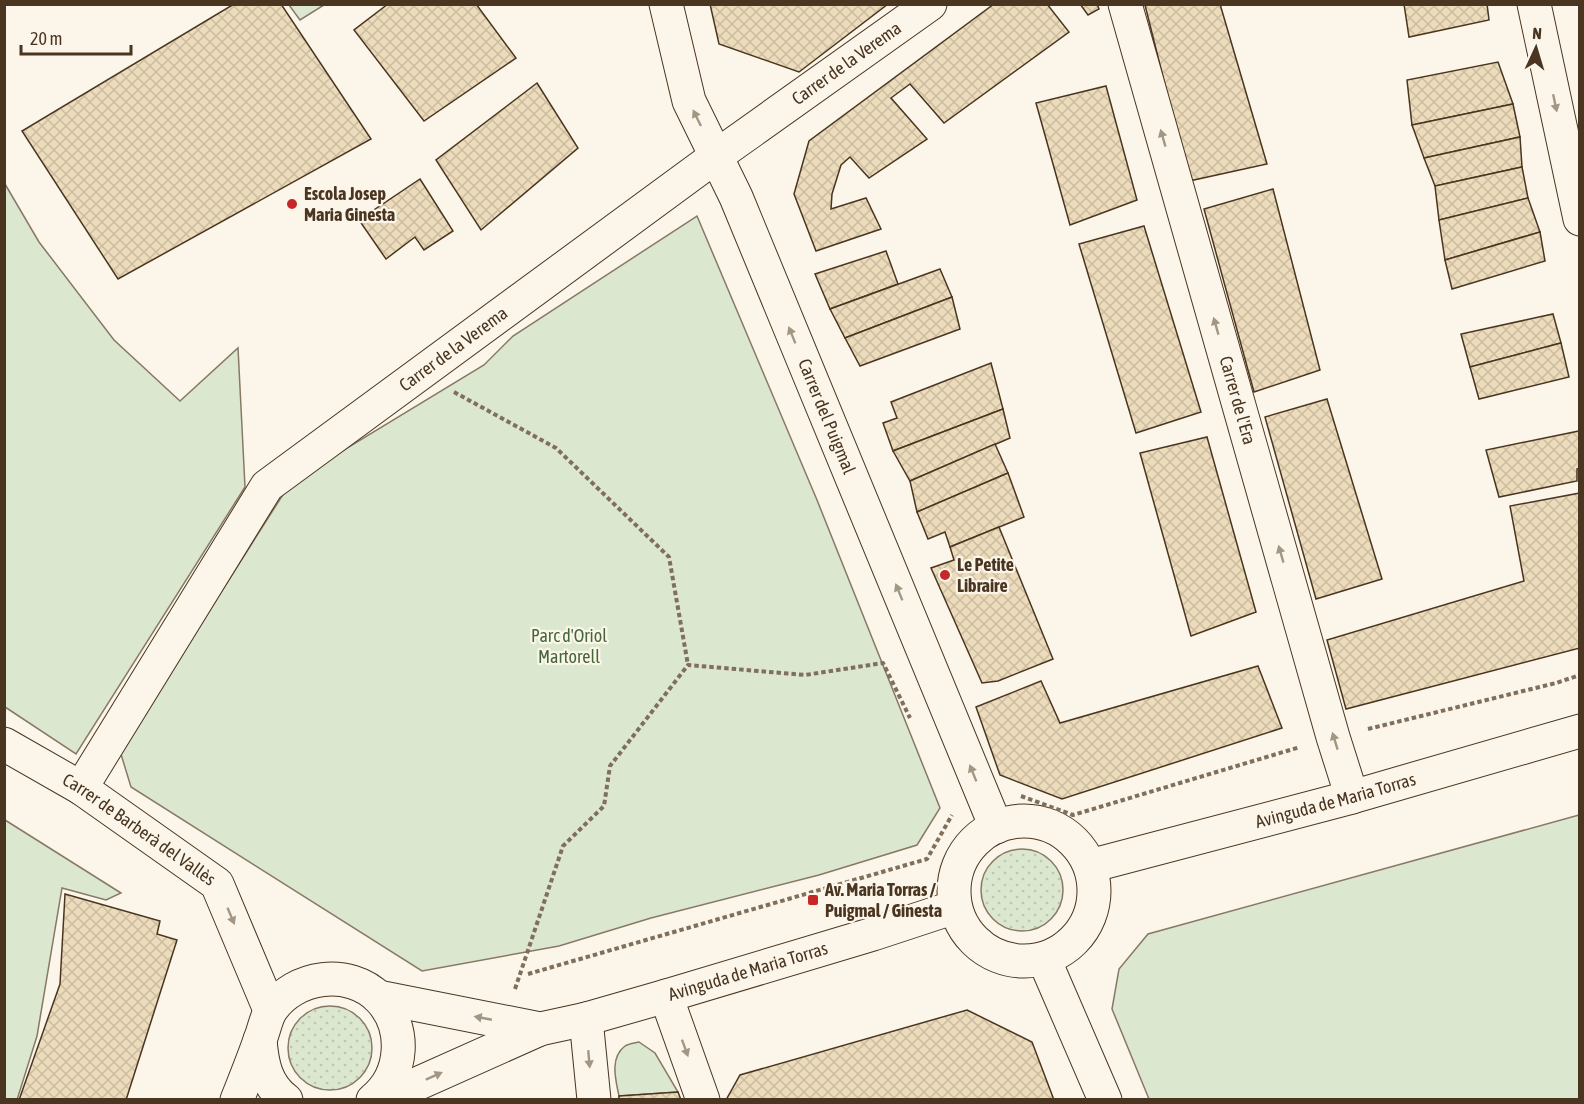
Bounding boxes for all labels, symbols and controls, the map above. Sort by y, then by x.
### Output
street label: Carrer de la Verema [788,17,905,109]
scale bar [21,18,130,56]
north arrow [1506,18,1566,78]
text: N [1532,24,1542,42]
text: 20 m [30,28,62,49]
one-way arrow [1550,93,1560,112]
one-way arrow [692,109,701,126]
one-way arrow [1158,129,1167,147]
place label: Escola Josep Maria Ginesta [304,183,395,225]
marker: Escola Josep Maria Ginesta [285,197,299,211]
street label: Carrer de la Verema [395,302,511,395]
one-way arrow [1211,317,1221,335]
one-way arrow [787,325,797,343]
street label: Carrer de l'Era [1215,354,1260,447]
street label: Carrer del Puigmal [794,356,860,477]
one-way arrow [1276,545,1285,563]
place label: Le Petite Libraire [957,554,1014,596]
marker: Le Petite Libraire [938,568,952,582]
one-way arrow [894,583,904,601]
park label: Parc d'Oriol Martorell [531,625,607,667]
one-way arrow [1330,732,1339,750]
one-way arrow [968,763,978,781]
street label: Avinguda de Maria Torras [1253,768,1418,832]
street label: Carrer de Barberà del Vallès [59,769,220,890]
place label: Av. Maria Torras / Puigmal / Ginesta [824,879,942,921]
marker: Av. Maria Torras / Puigmal / Ginesta [806,893,820,907]
one-way arrow [227,907,236,925]
street label: Avinguda de Maria Torras [666,937,830,1005]
one-way arrow [473,1013,492,1022]
one-way arrow [680,1039,690,1057]
one-way arrow [584,1050,594,1069]
one-way arrow [426,1071,444,1081]

